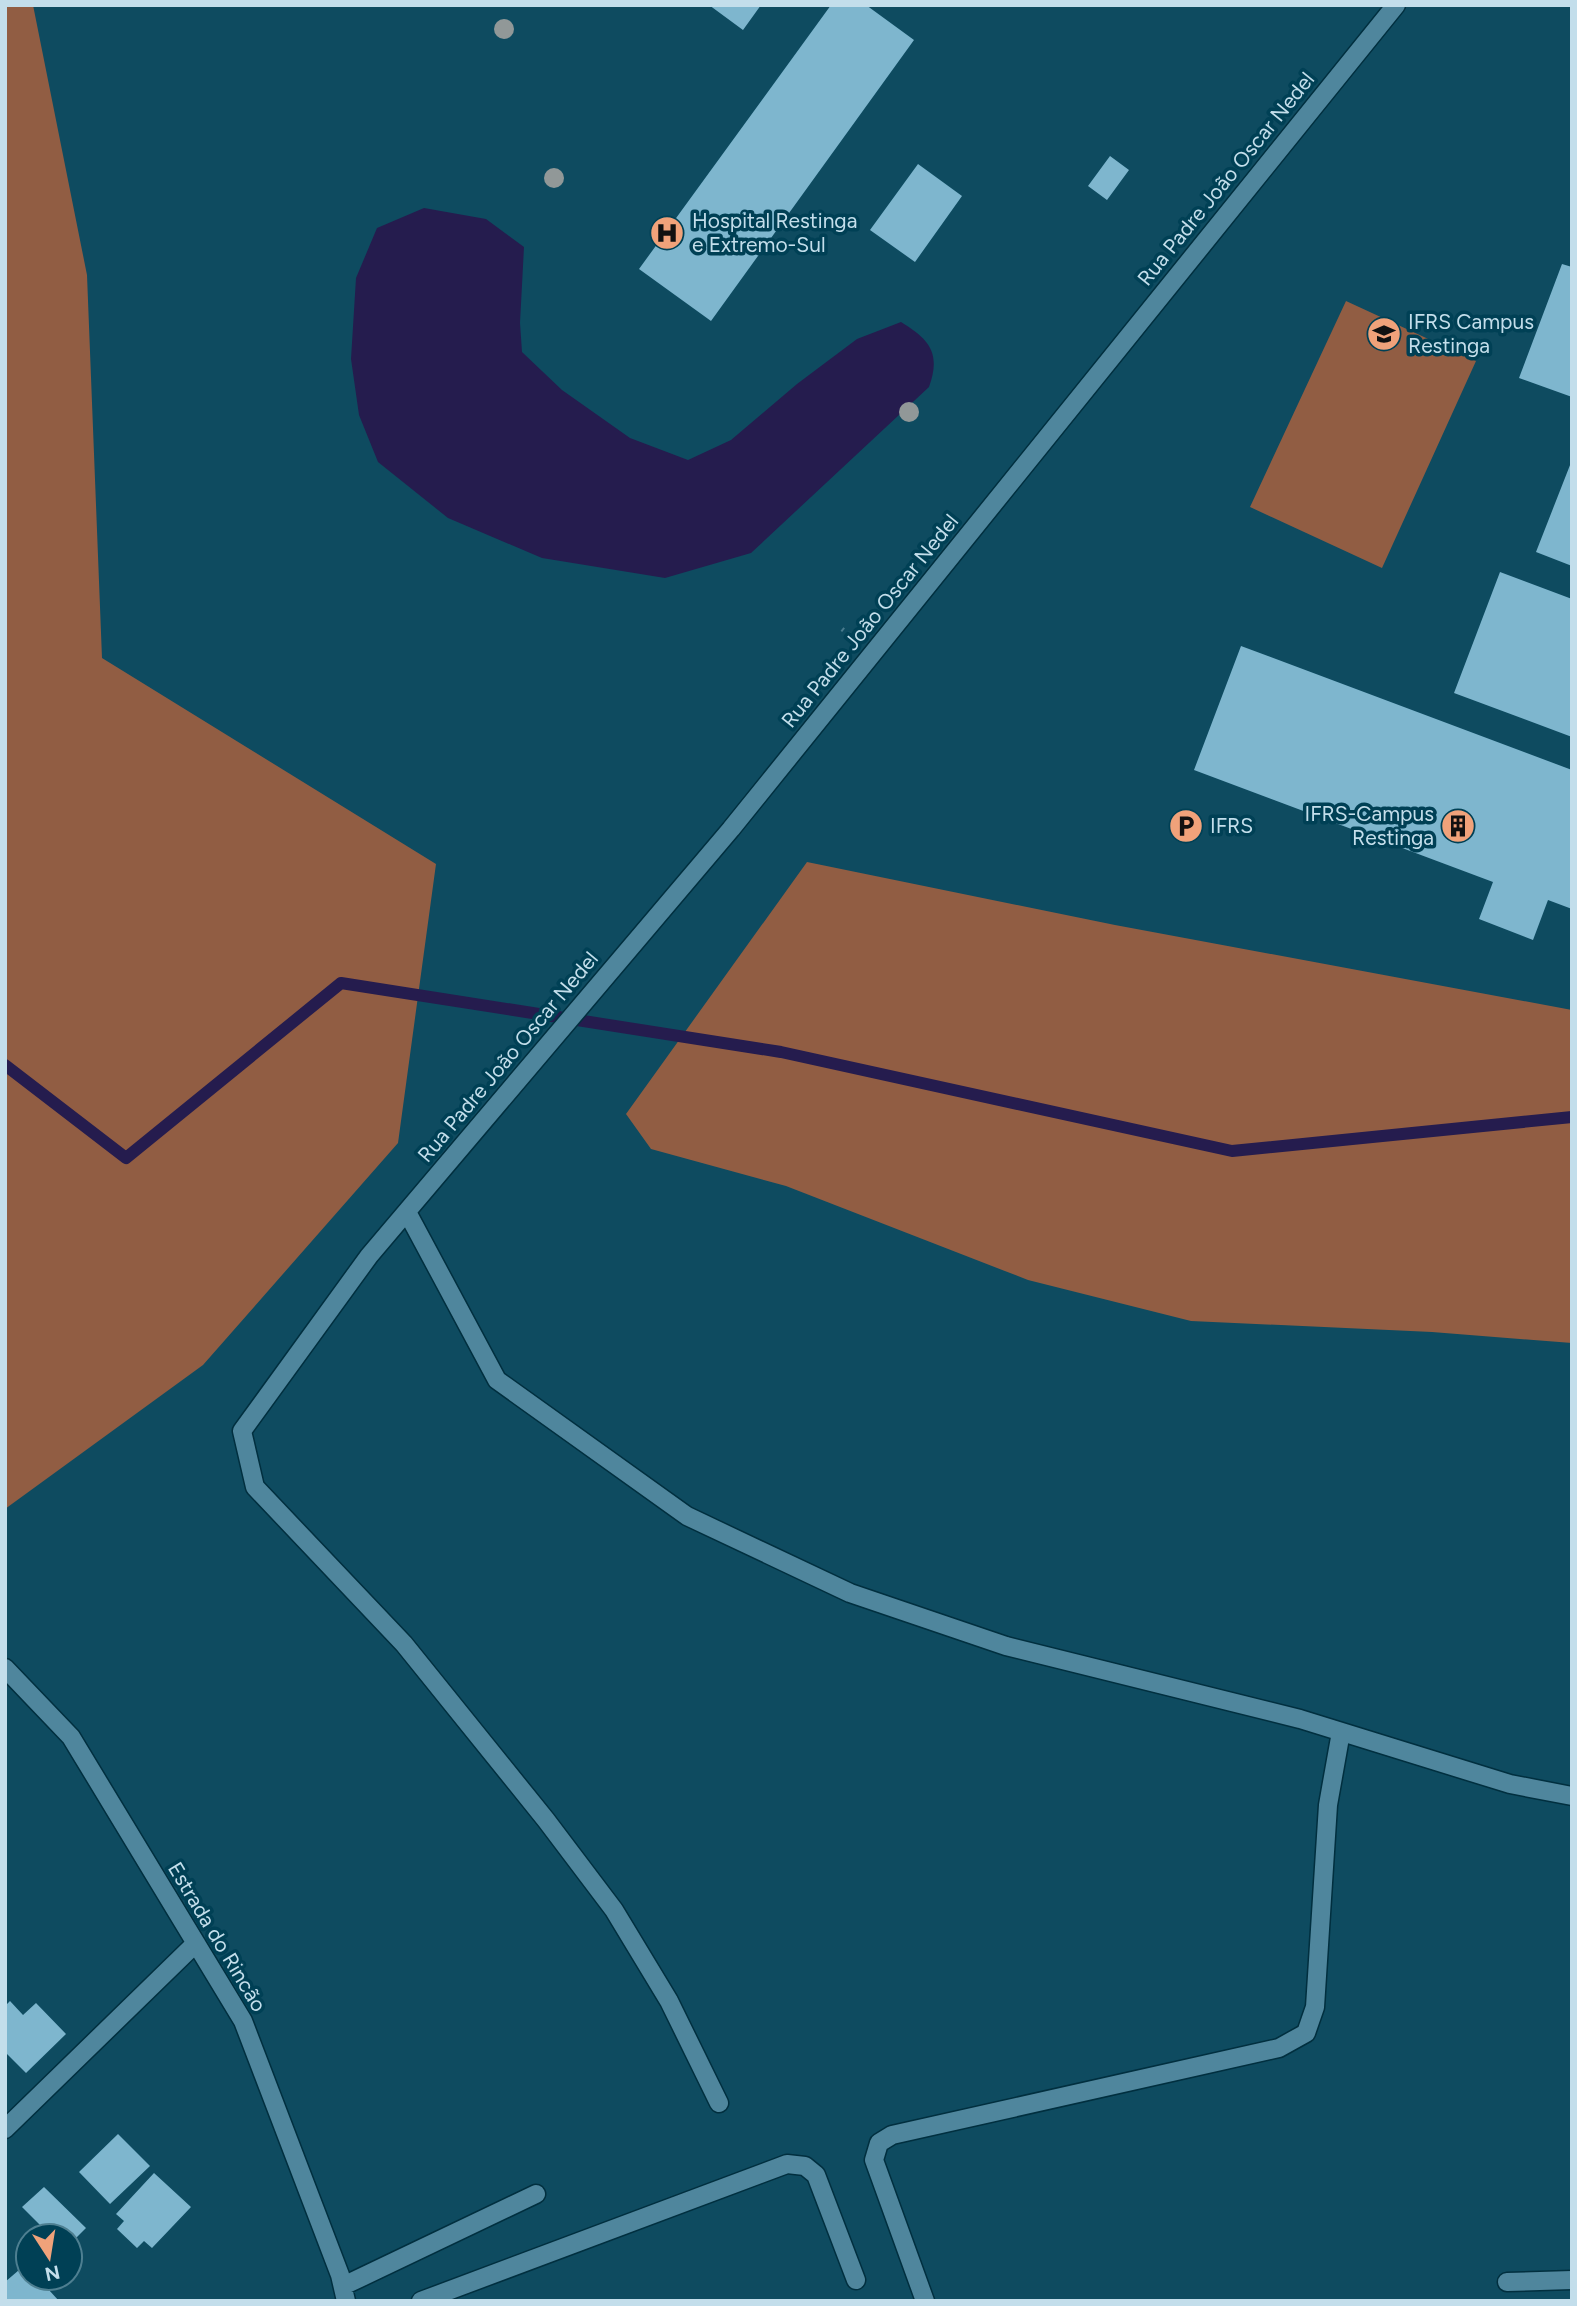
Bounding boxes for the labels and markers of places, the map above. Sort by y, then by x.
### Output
place label: Hospital Restinga e Extremo-Sul [692,208,857,257]
hospital icon: Hospital Restinga e Extremo-Sul [648,214,686,252]
place label: IFRS Campus Restinga [1408,309,1534,358]
school or university icon: IFRS Campus Restinga [1365,315,1403,353]
place label: IFRS-Campus Restinga [1304,801,1434,850]
parking icon: IFRS [1167,807,1205,845]
building icon: IFRS-Campus Restinga [1439,807,1477,845]
place label: IFRS [1210,813,1253,838]

